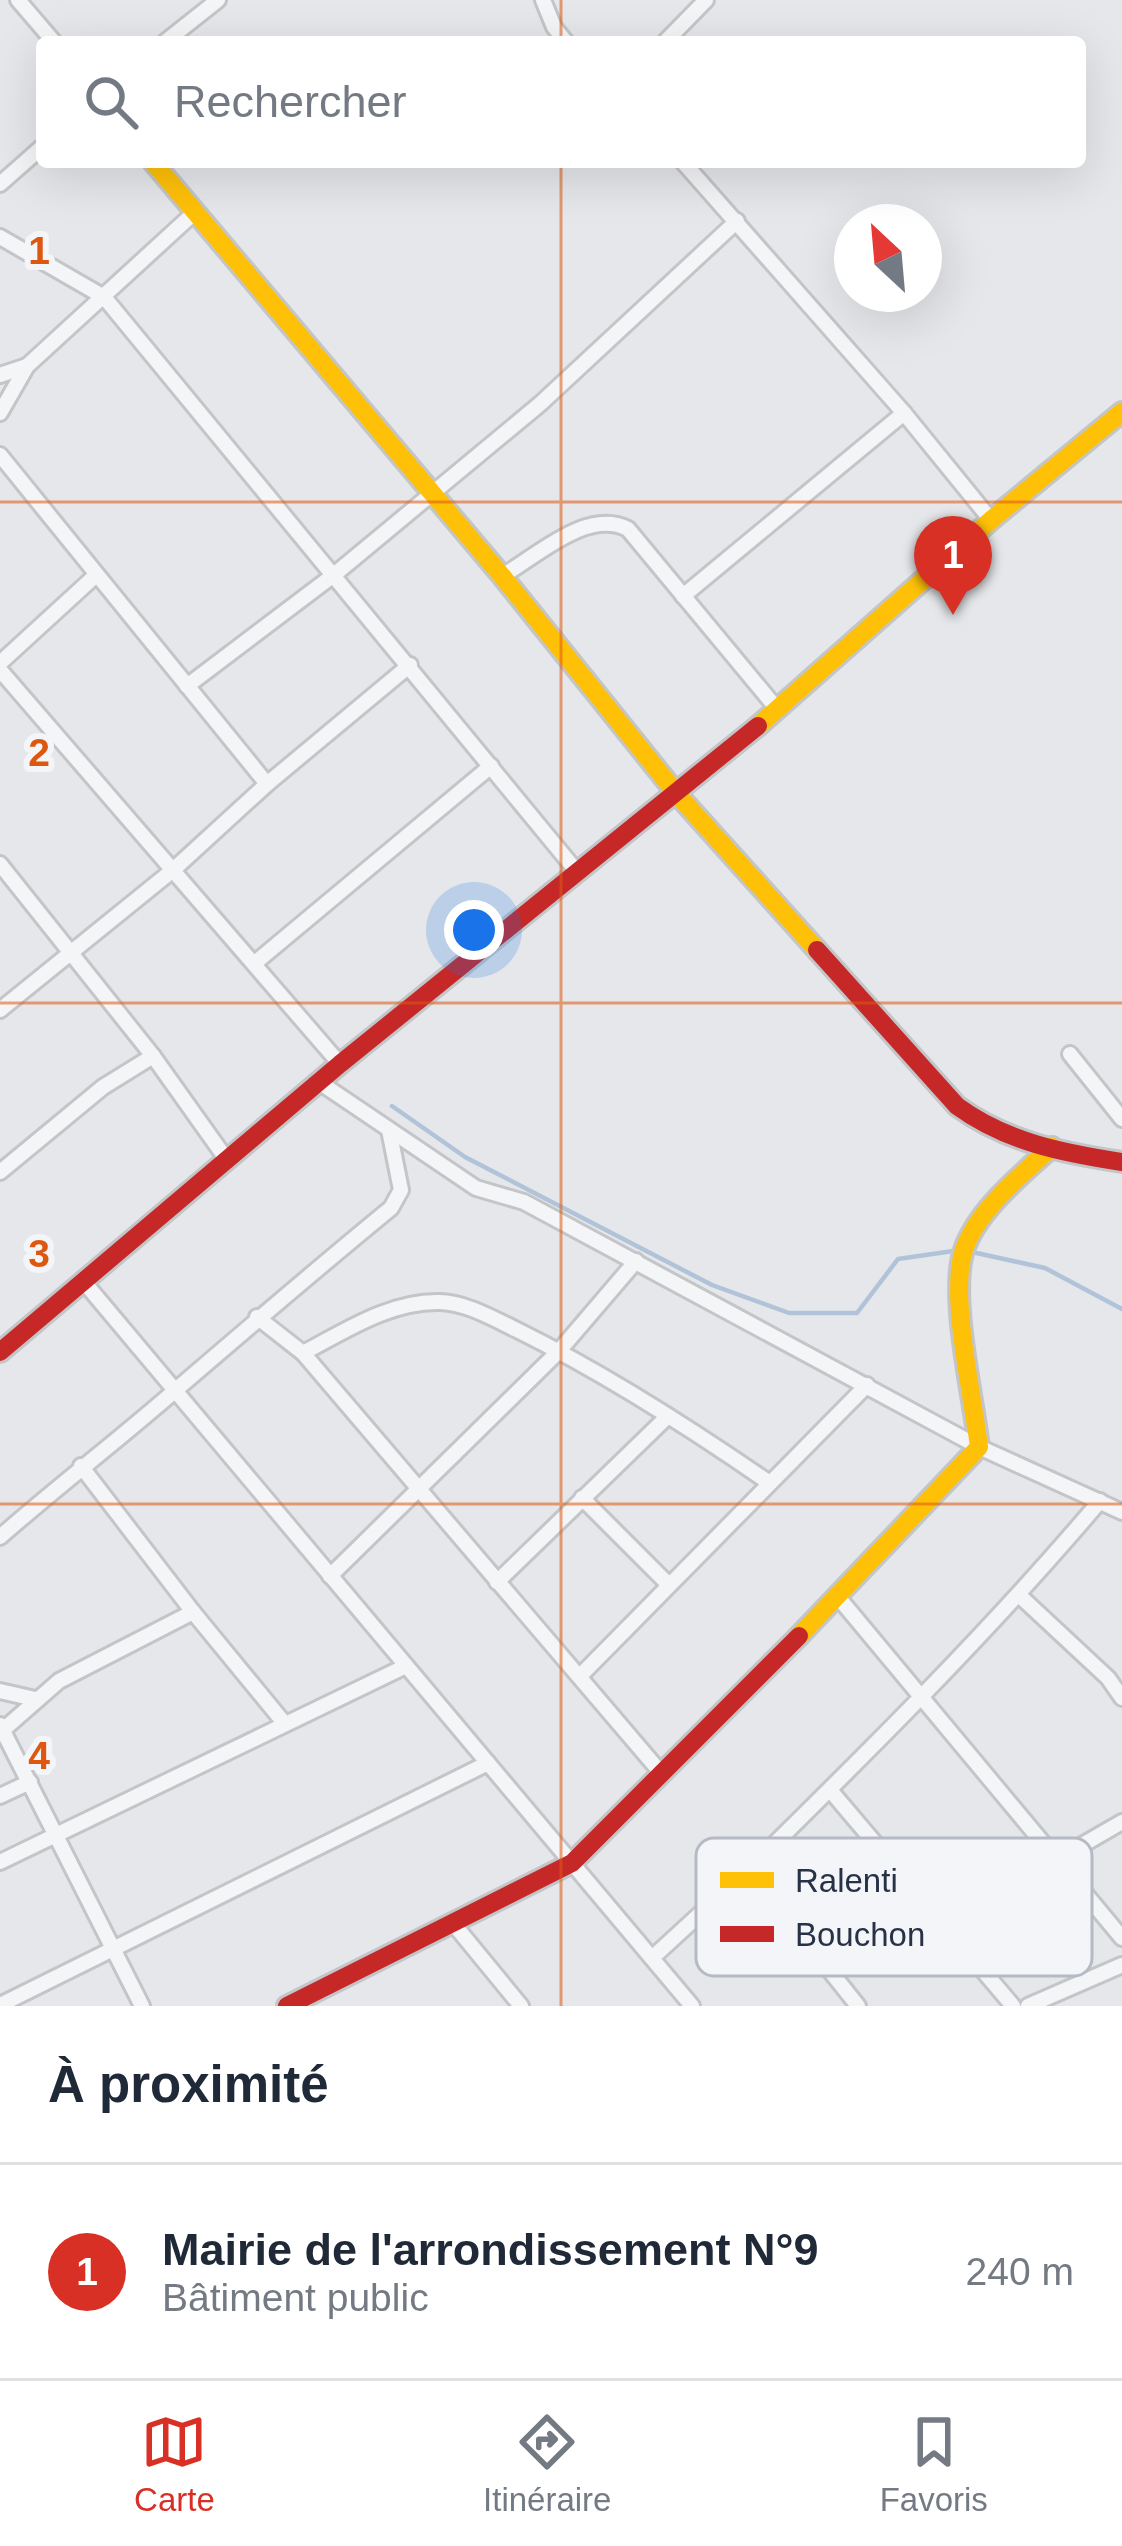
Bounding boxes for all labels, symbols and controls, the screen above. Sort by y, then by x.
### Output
search box [36,36,1086,168]
icon: search [78,69,144,135]
text: Rechercher [174,76,407,127]
north arrow [834,204,942,312]
text: 1 [28,229,50,272]
pin: 1 [914,516,992,615]
text: 2 [28,731,50,774]
your location [444,900,504,960]
text: 3 [28,1232,50,1275]
text: 4 [28,1734,50,1777]
legend [696,1838,1092,1976]
text: Ralenti [795,1862,898,1899]
text: Bouchon [795,1916,925,1953]
text: À proximité [48,2056,329,2113]
text: Mairie de l'arrondissement N°9 [162,2224,818,2275]
text: 1 [76,2250,98,2293]
text: 240 m [966,2250,1074,2293]
text: Bâtiment public [162,2276,429,2319]
tab: Carte [134,2409,215,2519]
tab: Itinéraire [483,2409,611,2519]
tab: Favoris [880,2409,988,2519]

